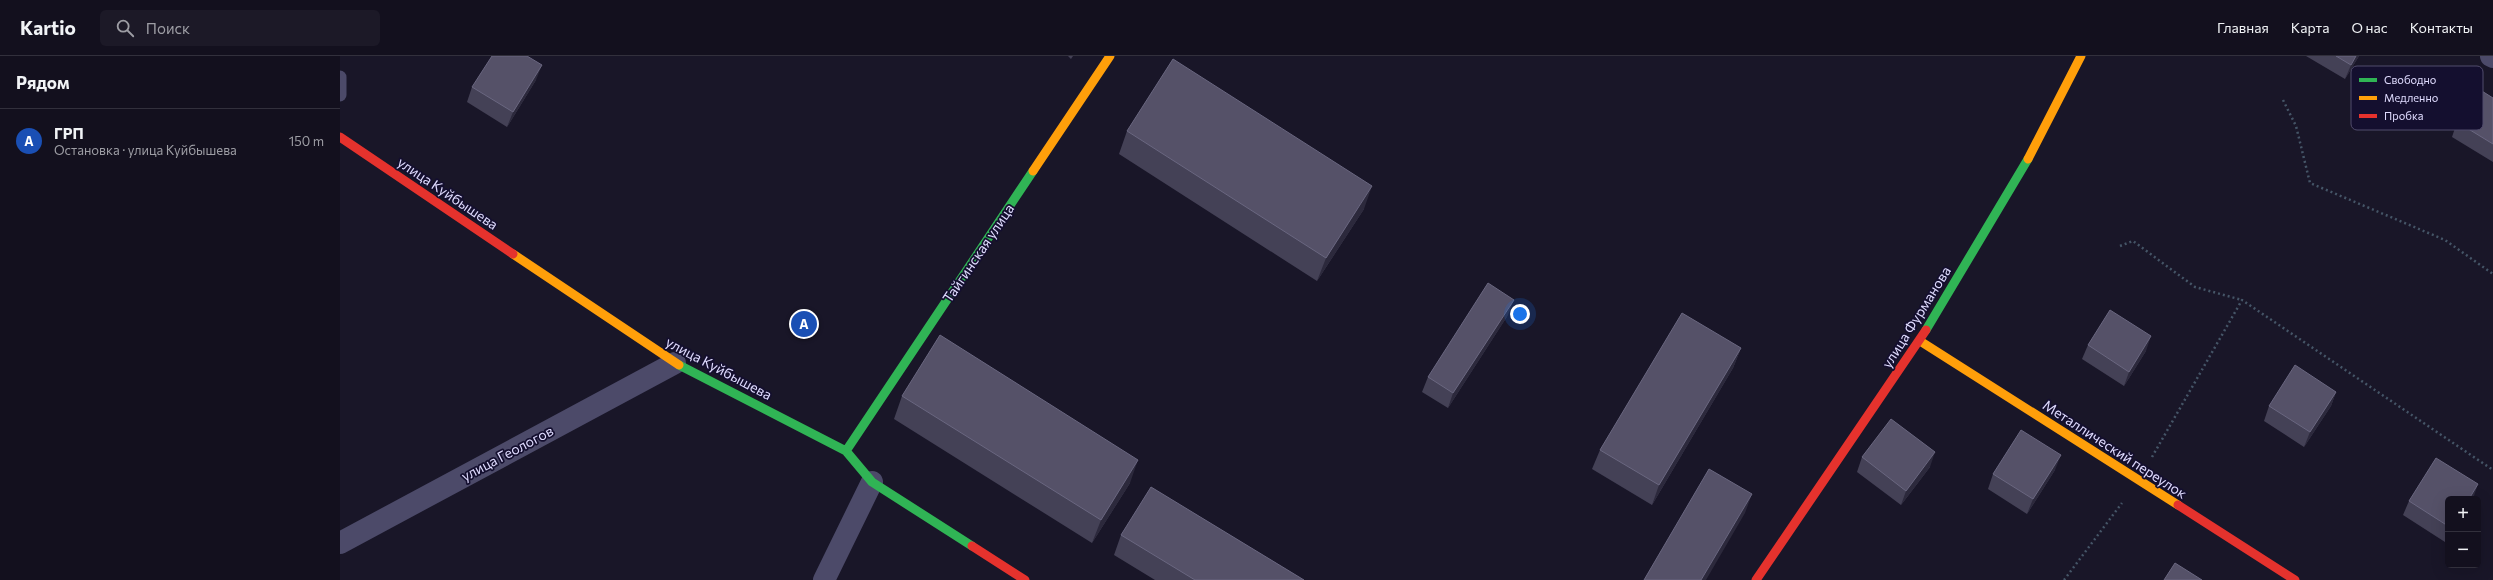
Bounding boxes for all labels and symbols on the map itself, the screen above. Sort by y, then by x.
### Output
legend [2351,66,2483,130]
text: Свободно [2384,73,2437,86]
text: Медленно [2384,91,2439,104]
text: Пробка [2384,109,2423,122]
street label: улица Куйбышева [395,153,501,233]
street label: Тайгинская улица [939,200,1017,306]
street label: улица Фурманова [1878,263,1954,371]
your location [1510,304,1530,324]
pin: A [791,309,817,339]
street label: улица Куйбышева [663,333,775,403]
street label: Металлический переулок [2040,396,2191,502]
street label: улица Геологов [458,422,556,484]

